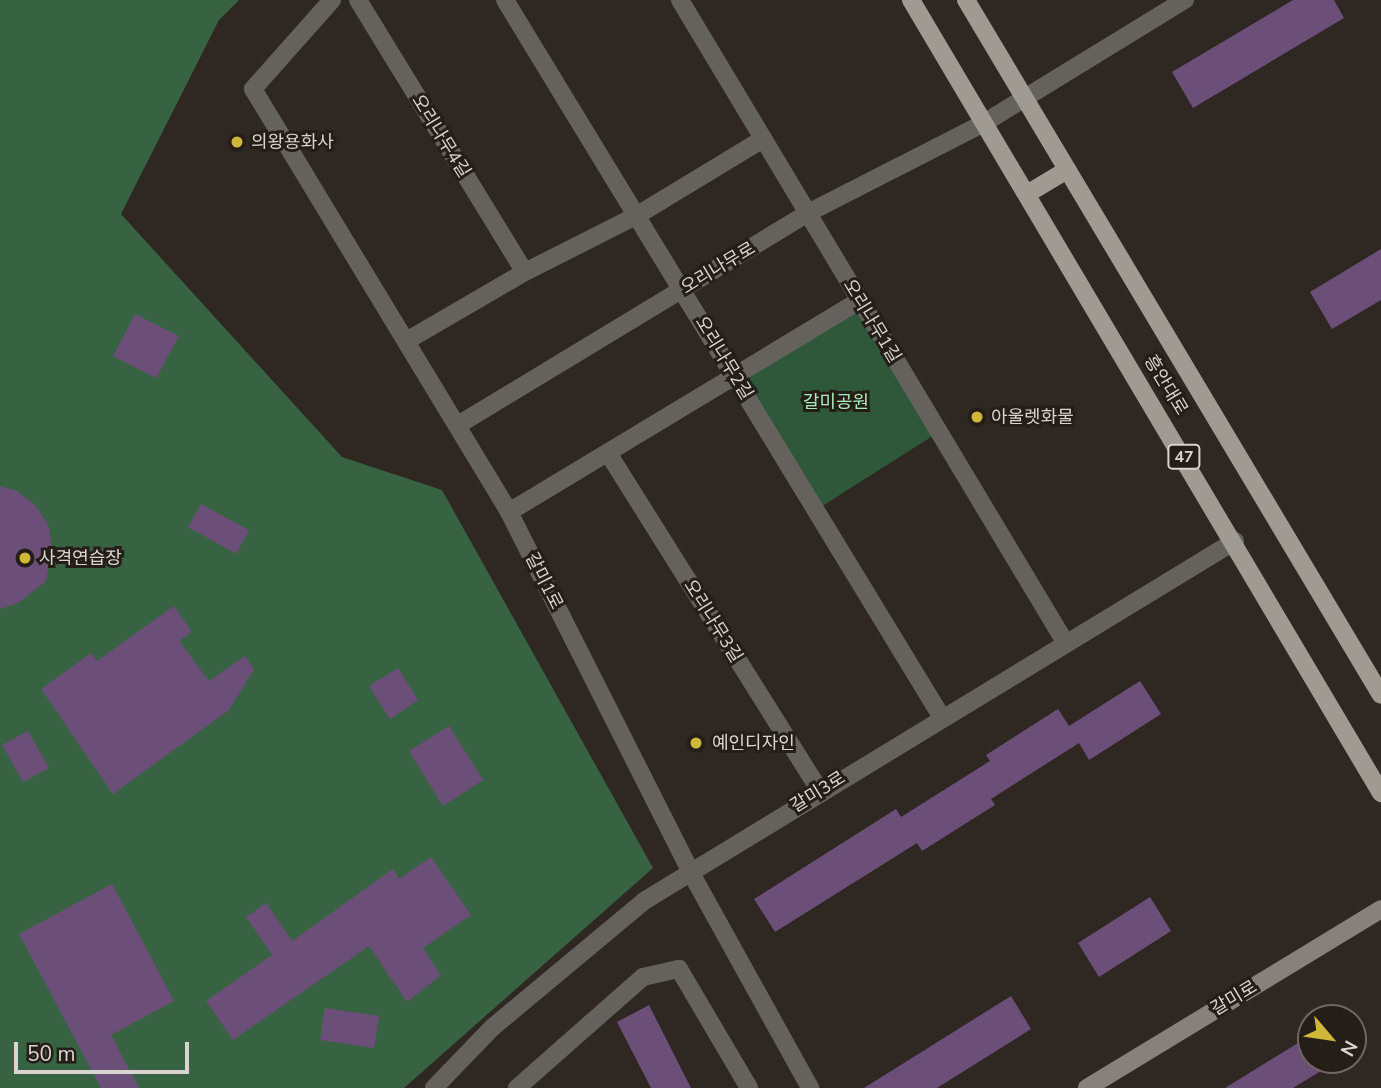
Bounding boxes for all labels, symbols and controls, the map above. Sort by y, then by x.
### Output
street label: 오리나무4길 [407,91,475,181]
place label: 의왕용화사 [251,131,334,153]
marker: 의왕용화사 [229,134,245,150]
street label: 오리나무로 [677,237,759,299]
street label: 오리나무1길 [839,275,905,367]
street label: 오리나무2길 [691,312,757,404]
street label: 흥안대로 [1140,351,1192,419]
park label: 갈미공원 [803,391,869,413]
place label: 아울렛화물 [991,406,1074,428]
marker: 아울렛화물 [969,409,985,425]
road number: 47 [1166,445,1202,470]
place label: 사격연습장 [39,547,122,569]
street label: 갈미1로 [521,549,567,613]
marker: 사격연습장 [17,550,33,566]
street label: 오리나무3길 [679,576,747,666]
place label: 예인디자인 [712,732,795,754]
marker: 예인디자인 [686,733,706,753]
street label: 갈미3로 [787,767,849,817]
street label: 갈미로 [1207,976,1261,1020]
north arrow [1297,1004,1367,1074]
scale bar [18,1028,192,1072]
text: N [1334,1036,1363,1061]
text: 50 m [27,1040,76,1068]

